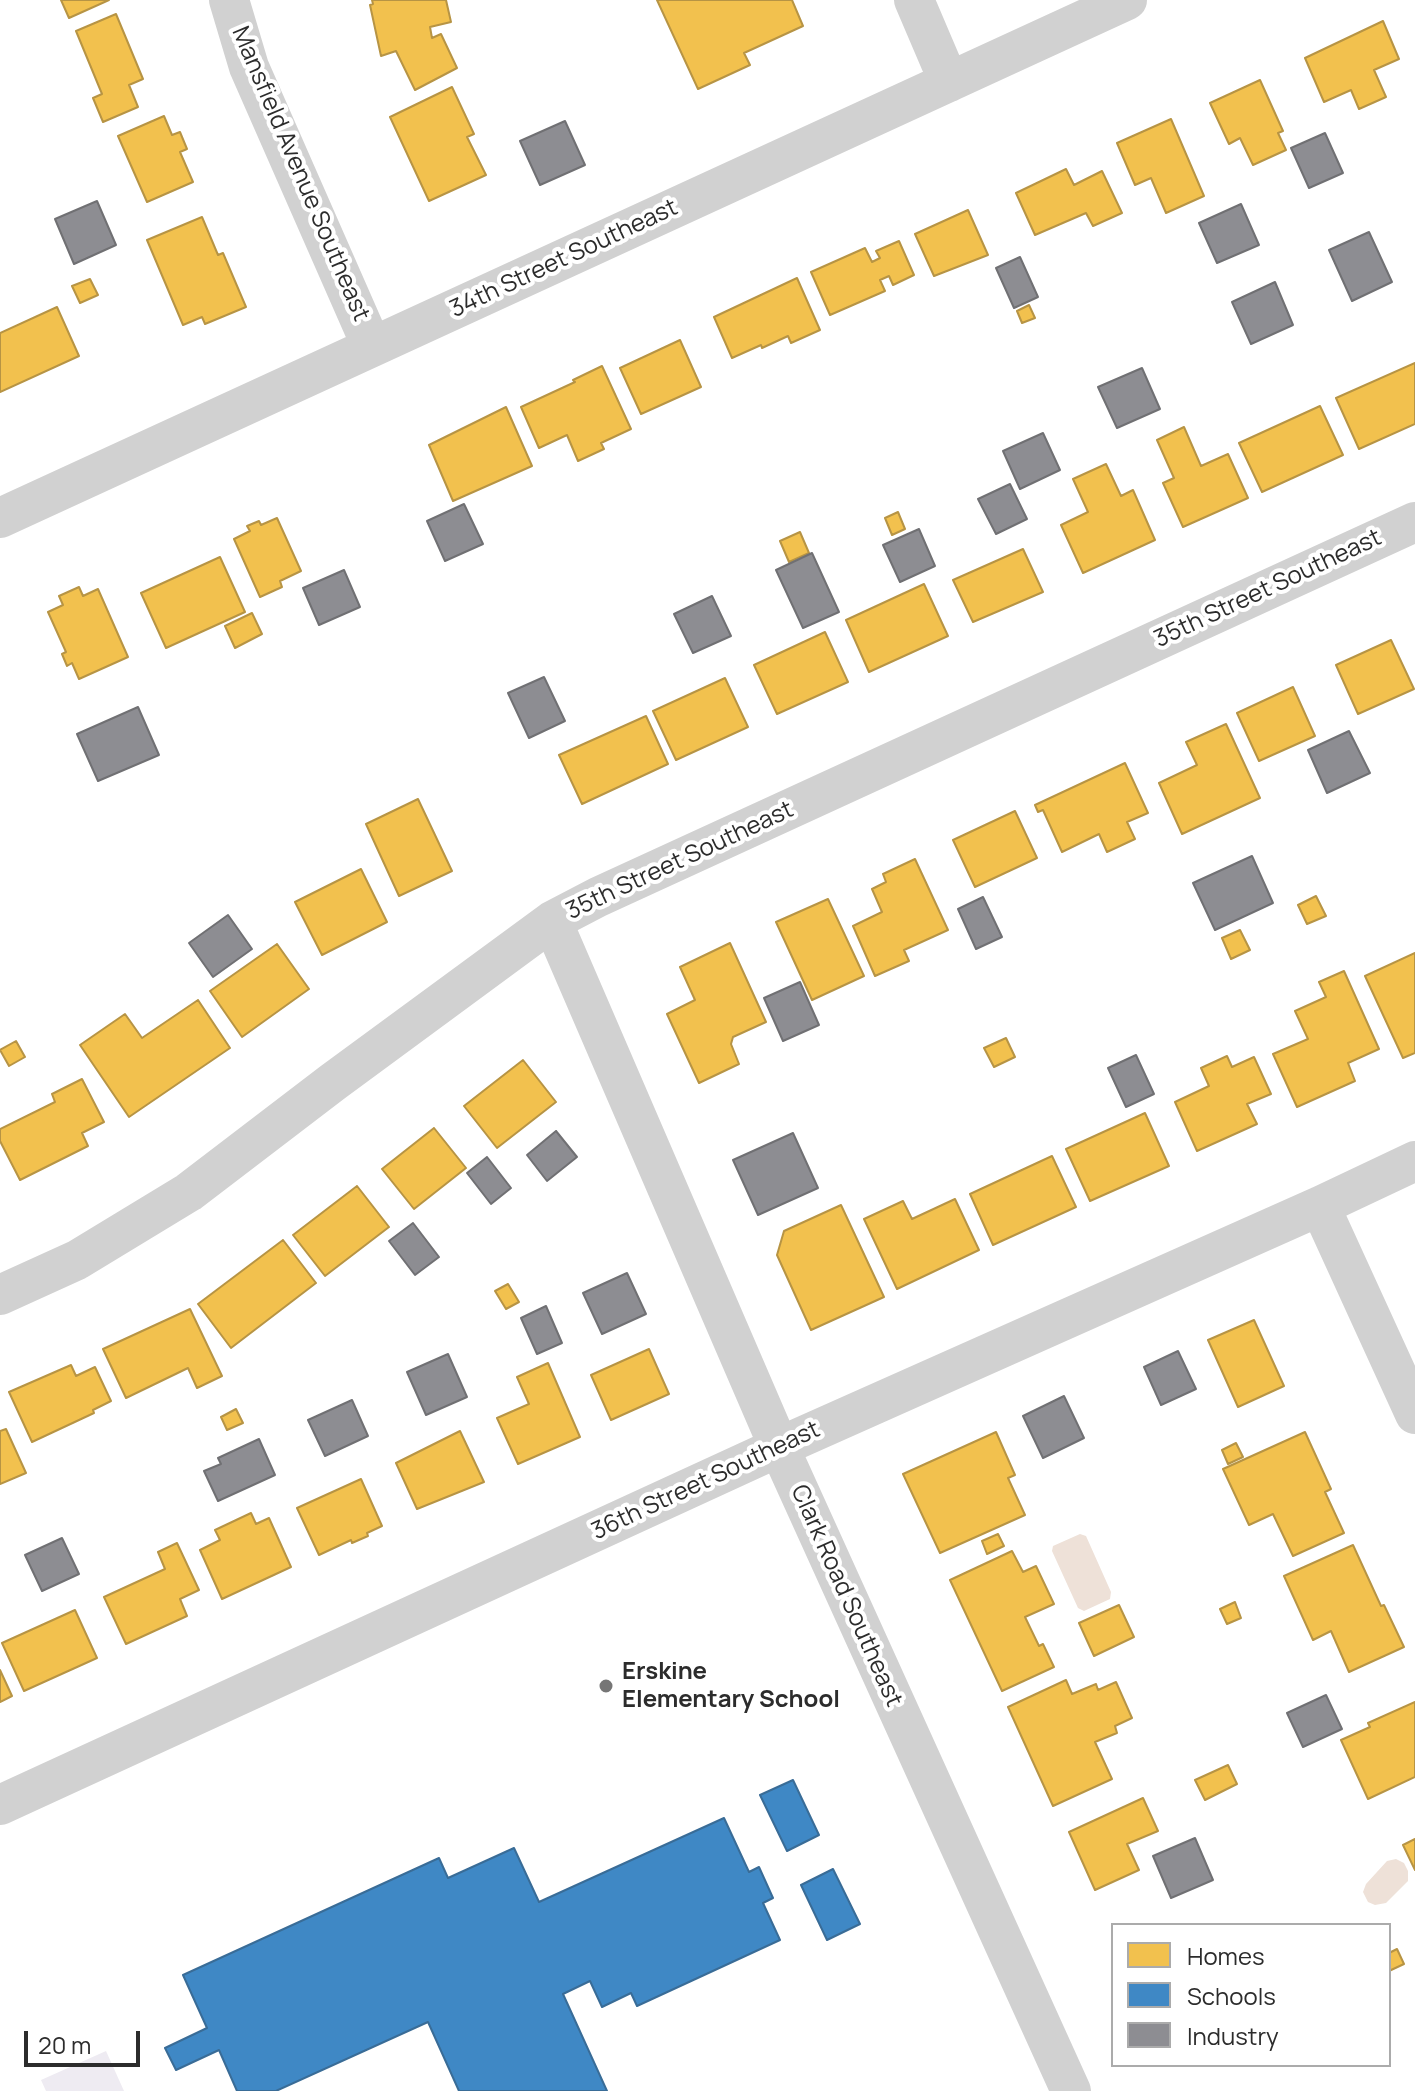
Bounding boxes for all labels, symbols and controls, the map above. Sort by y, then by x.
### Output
street label: Mansfield Avenue Southeast [225,23,375,325]
street label: 34th Street Southeast [446,194,682,324]
street label: 35th Street Southeast [1150,524,1386,654]
street label: 35th Street Southeast [562,796,798,926]
street label: 36th Street Southeast [587,1415,825,1547]
street label: Clark Road Southeast [784,1481,908,1711]
place label: Erskine Elementary School [622,1658,840,1714]
marker: Erskine Elementary School [597,1677,615,1695]
legend [1111,1923,1391,2067]
text: Homes [1187,1939,1265,1972]
text: Schools [1187,1979,1276,2012]
scale bar [28,2015,144,2065]
text: Industry [1187,2019,1279,2052]
text: 20 m [38,2028,91,2061]

